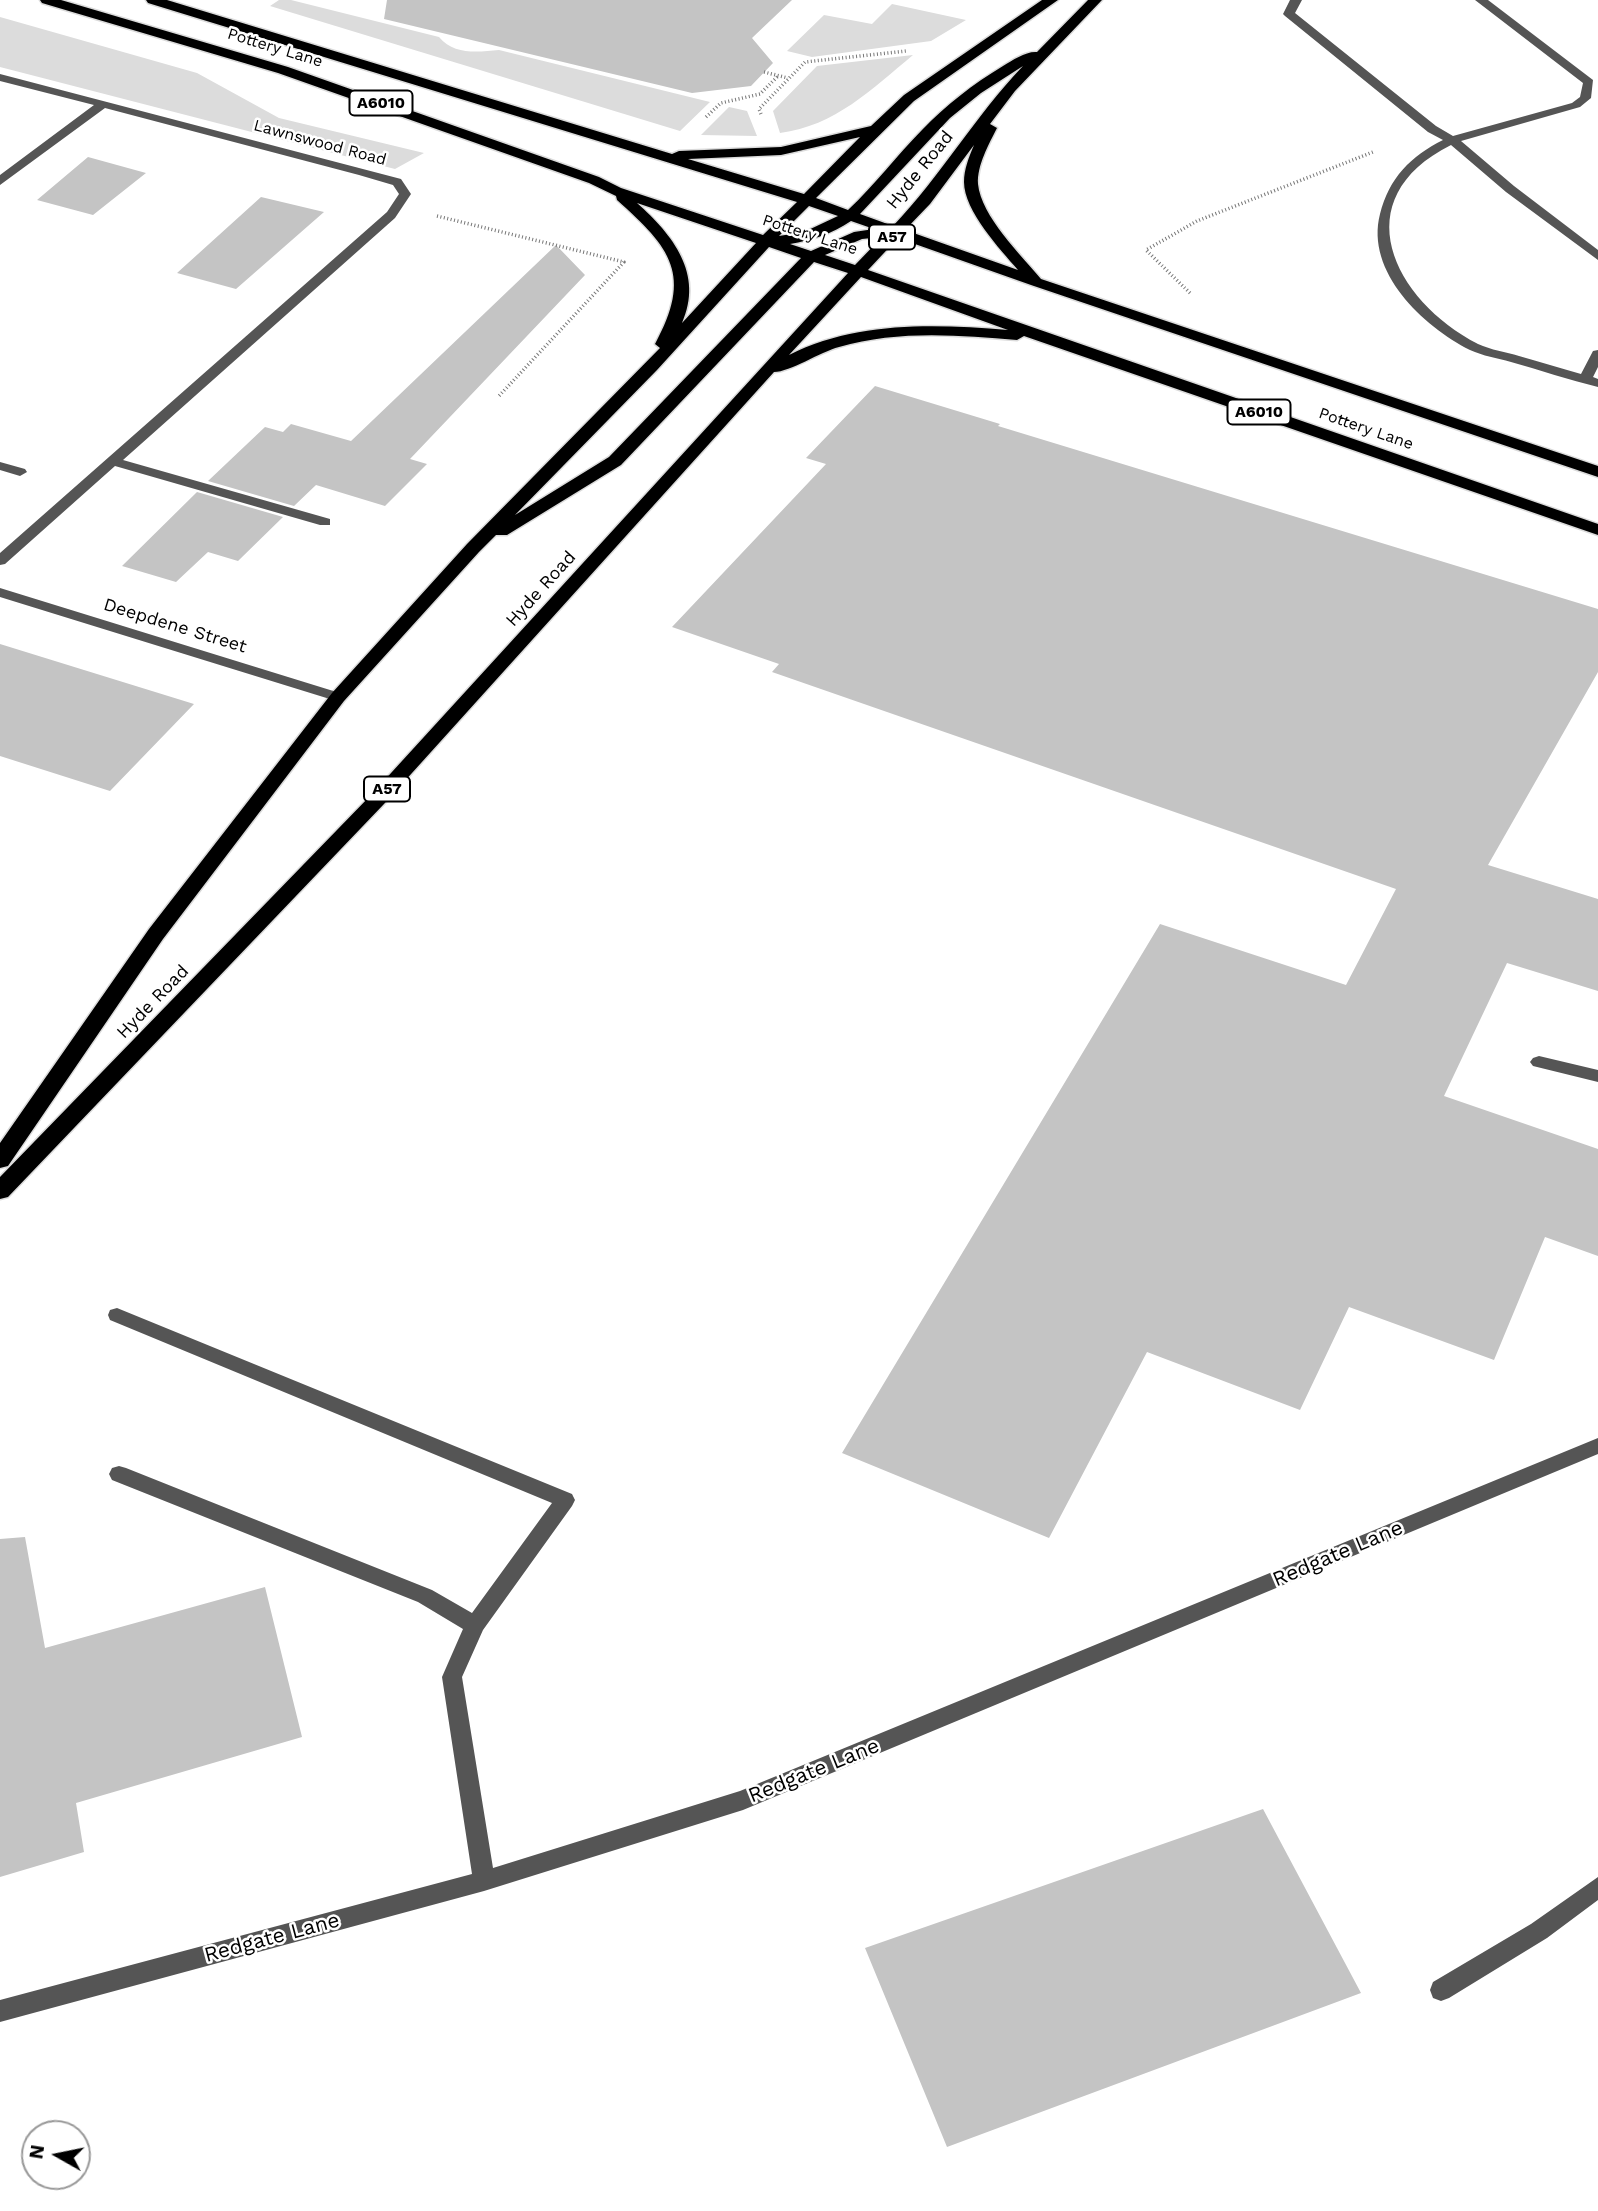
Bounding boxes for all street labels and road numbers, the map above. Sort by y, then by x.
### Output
street label: Pottery Lane [225,24,325,72]
road number: A6010 [350,90,412,116]
street label: Lawnswood Road [252,116,388,170]
street label: Hyde Road [882,127,958,213]
street label: Pottery Lane [760,211,860,259]
road number: A57 [869,224,915,249]
road number: A6010 [1228,400,1290,424]
street label: Pottery Lane [1316,404,1416,454]
street label: Hyde Road [501,547,581,631]
street label: Deepdene Street [101,594,249,658]
road number: A57 [364,776,410,802]
street label: Hyde Road [112,961,194,1043]
street label: Redgate Lane [1269,1515,1407,1593]
street label: Redgate Lane [745,1733,883,1809]
street label: Redgate Lane [202,1908,342,1968]

